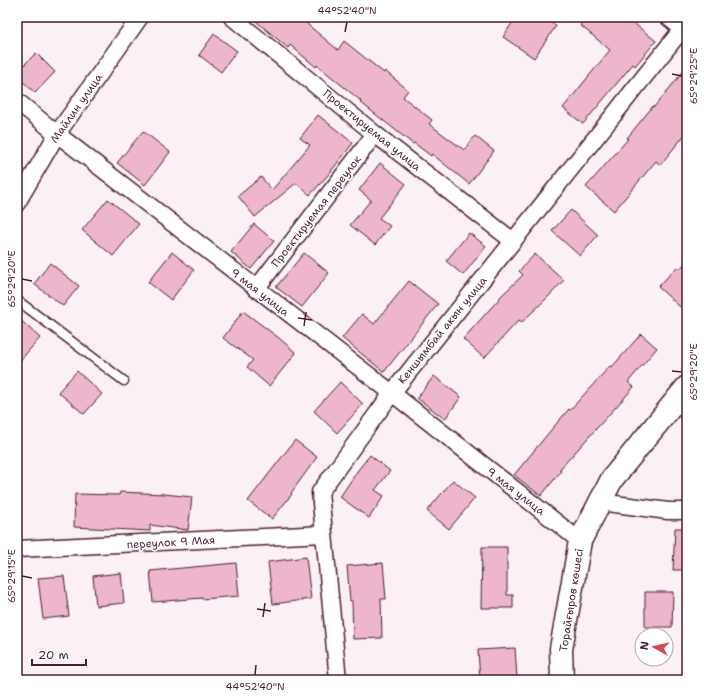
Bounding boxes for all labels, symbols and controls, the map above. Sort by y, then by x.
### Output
text: 44°52'40"N [317,4,377,17]
text: 65°29'25"E [687,48,700,104]
street label: Майлин улица [47,71,106,146]
street label: Проектируемая улица [320,86,424,175]
street label: Проектируемая переулок [268,152,365,270]
text: 65°29'20"E [5,250,18,308]
street label: 9 мая улица [228,265,292,320]
street label: Кеншымбай акын улица [394,273,491,387]
text: 65°29'20"E [687,343,700,401]
street label: 9 мая улица [484,464,548,519]
street label: переулок 9 Мая [126,533,216,552]
street label: Торайғыров көшесі [556,547,587,653]
text: 65°29'15"E [5,549,18,603]
north arrow [634,627,674,667]
text: N [637,640,653,651]
scale bar [32,641,86,667]
text: 20 m [38,647,69,663]
text: 44°52'40"N [225,680,285,693]

